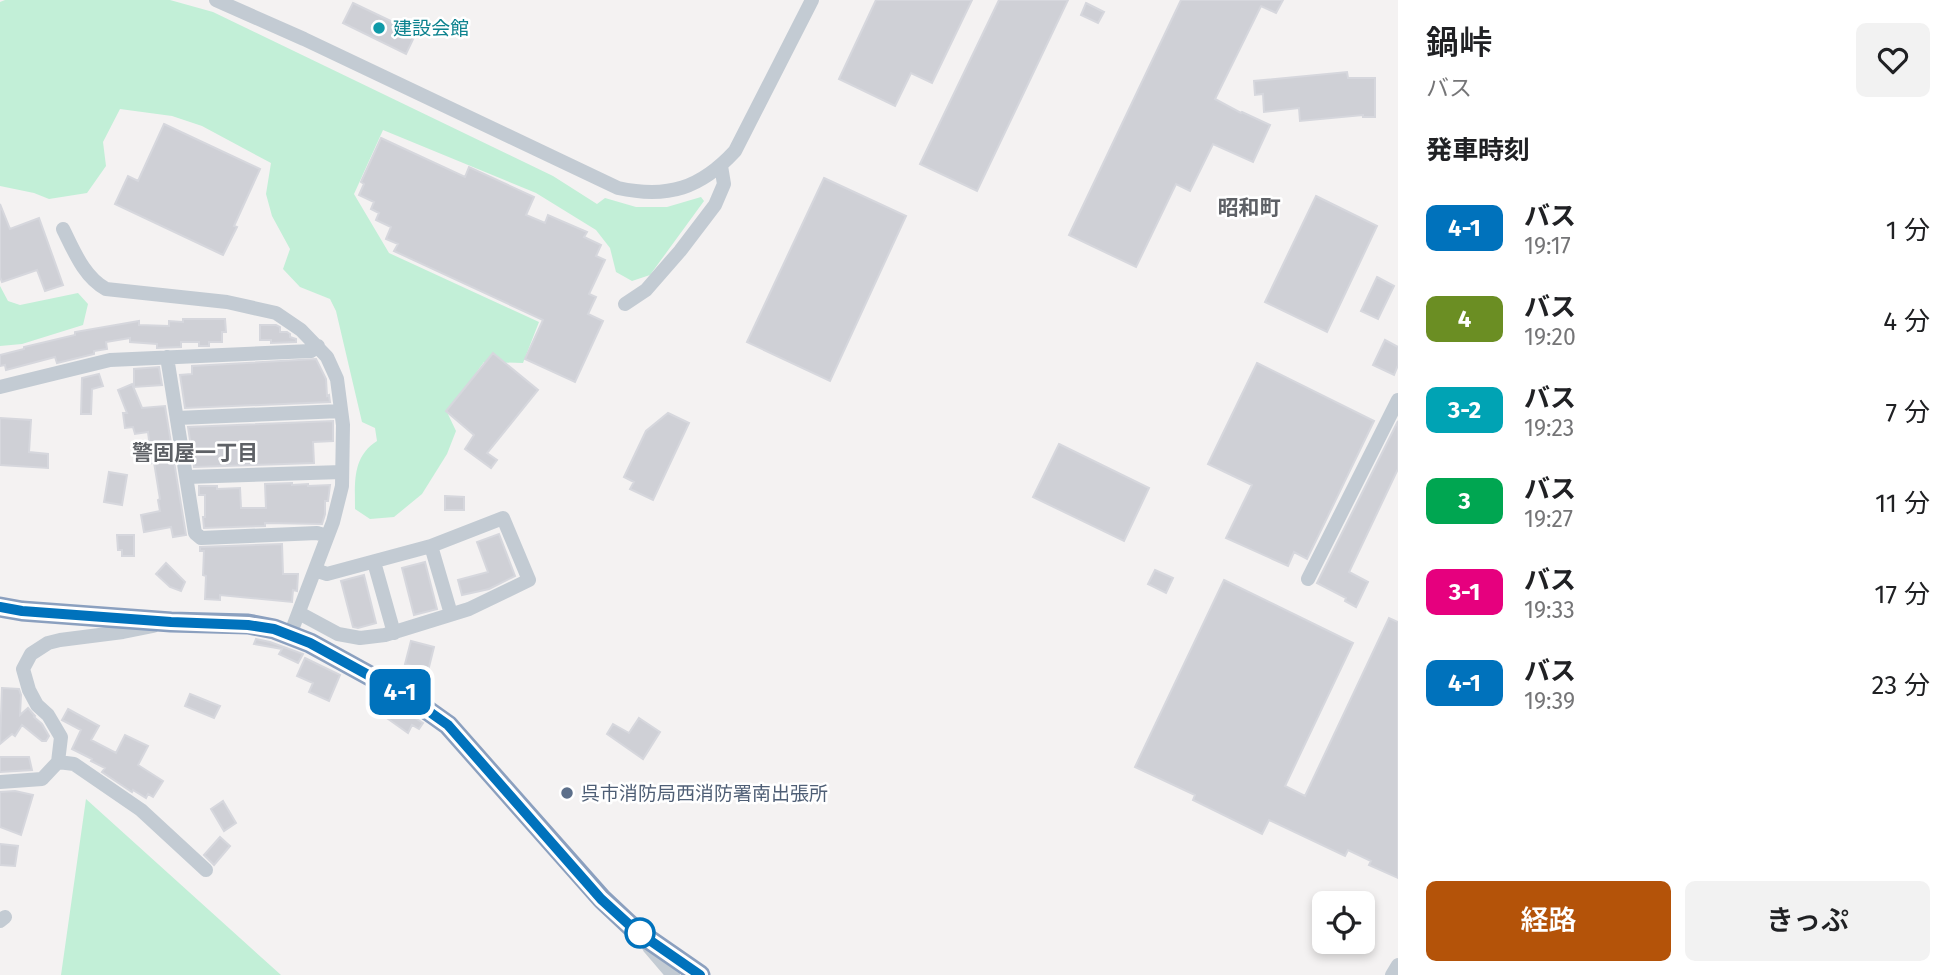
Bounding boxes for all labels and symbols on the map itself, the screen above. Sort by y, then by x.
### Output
place label: 建設会館 [393,17,469,40]
marker: 建設会館 [371,20,387,36]
district label: 昭和町 [1218,195,1281,221]
district label: 警固屋一丁目 [132,440,258,466]
line badge: 4-1 [360,669,440,715]
place label: 呉市消防局西消防署南出張所 [581,782,828,805]
marker: 呉市消防局西消防署南出張所 [559,785,575,801]
unlabelled marker [625,918,655,948]

